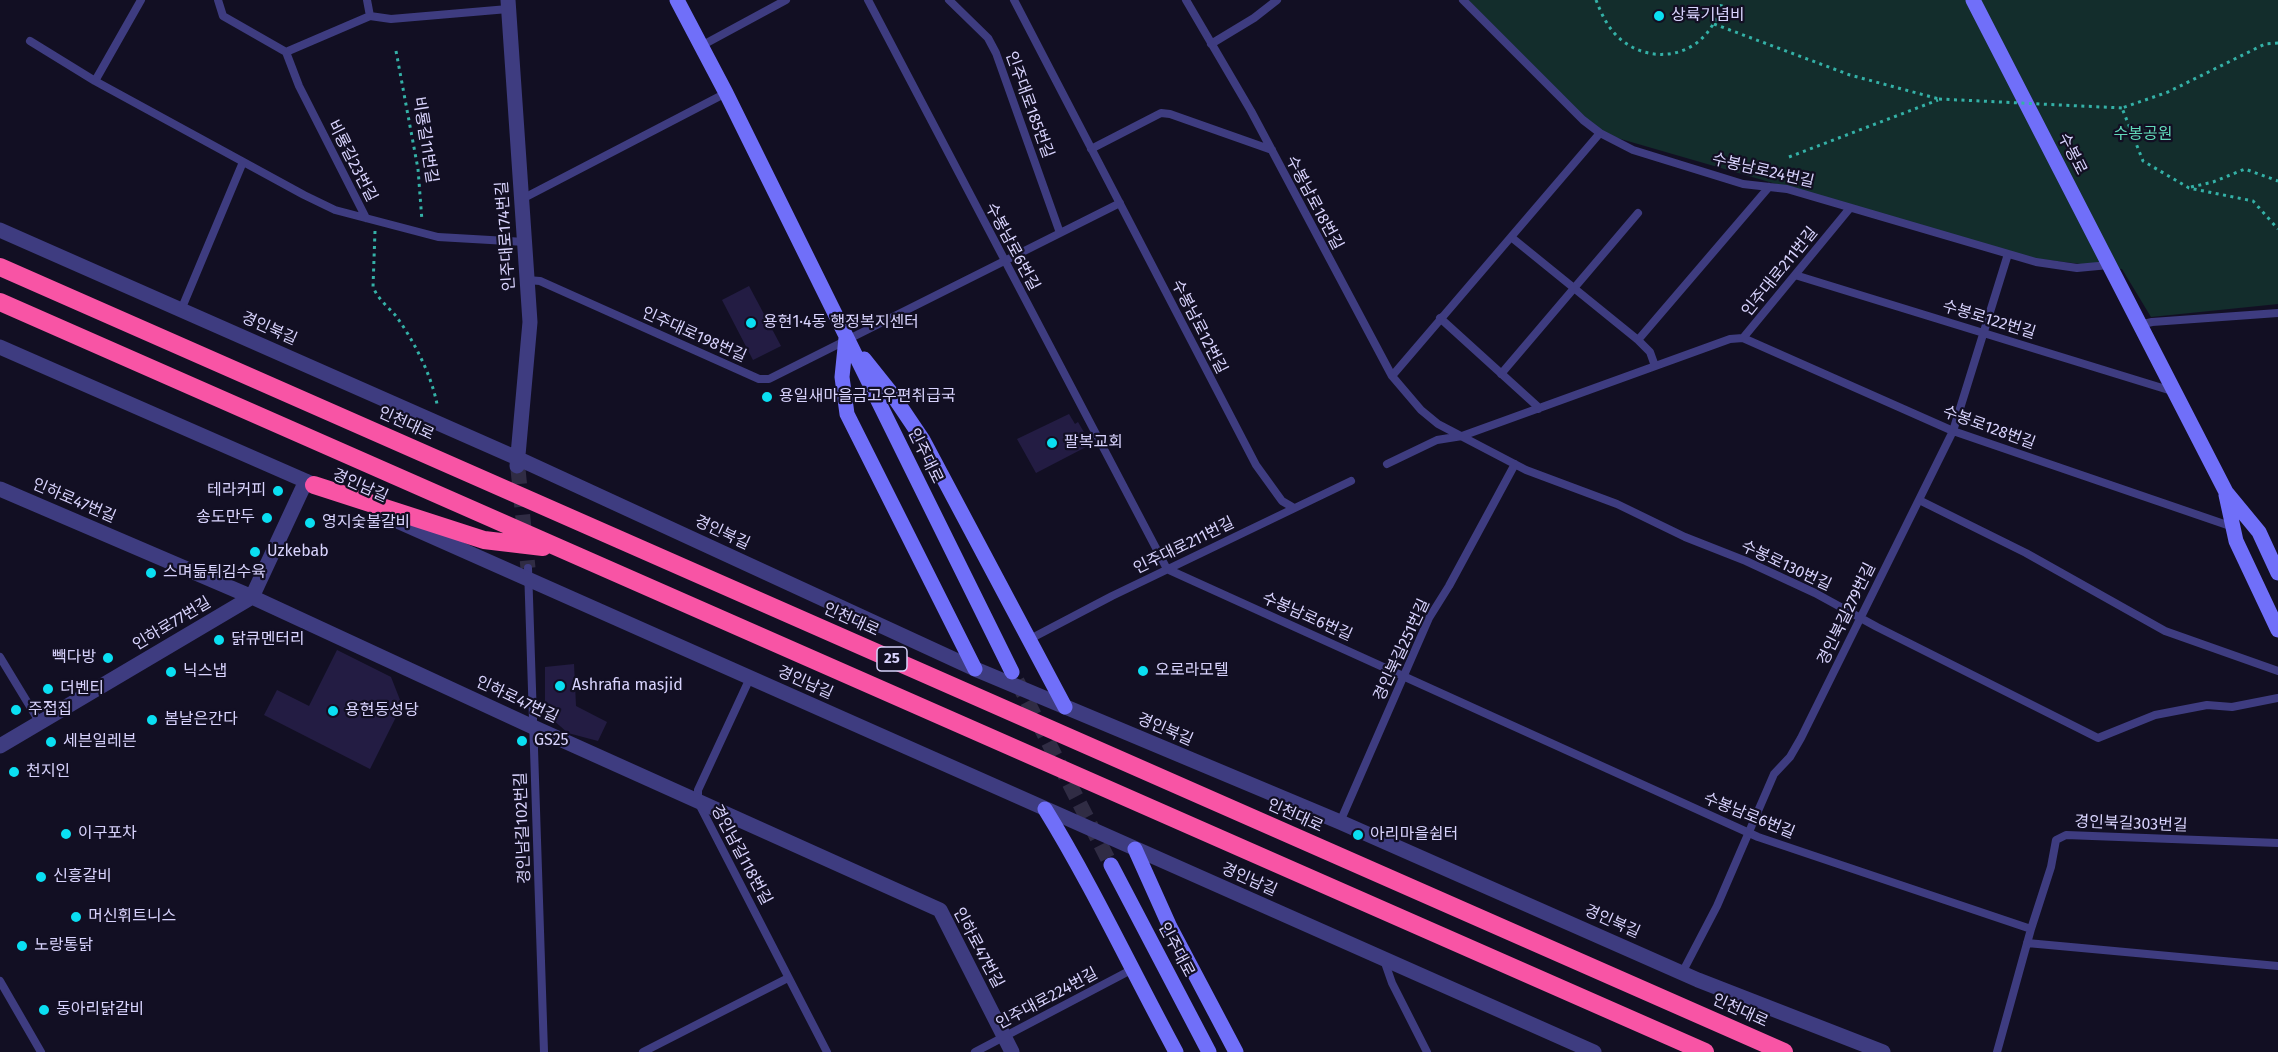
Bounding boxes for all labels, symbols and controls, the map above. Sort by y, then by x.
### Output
place label: 상륙기념비 [1671,6,1745,26]
marker: 상륙기념비 [1652,9,1666,23]
street label: 인주대로185번길 [1001,49,1057,161]
street label: 비룡길11번길 [409,95,441,185]
street label: 비룡길23번길 [323,117,381,205]
park label: 수봉공원 [2114,125,2172,145]
street label: 수봉로 [2053,130,2091,178]
street label: 수봉남로24번길 [1710,150,1816,192]
street label: 수봉남로18번길 [1281,153,1347,253]
street label: 인주대로174번길 [493,180,519,292]
street label: 수봉남로6번길 [981,200,1043,294]
street label: 인주대로211번길 [1738,223,1822,321]
street label: 수봉남로12번길 [1167,277,1231,377]
street label: 수봉로122번길 [1940,297,2038,343]
street label: 인주대로198번길 [639,303,749,367]
street label: 경인북길 [238,308,300,350]
place label: 용현1·4동 행정복지센터 [763,313,919,333]
marker: 용현1·4동 행정복지센터 [744,316,758,330]
place label: 용일새마을금고우편취급국 [779,387,956,407]
marker: 용일새마을금고우편취급국 [760,390,774,404]
street label: 수봉로128번길 [1940,402,2038,454]
street label: 인천대로 [375,403,437,445]
street label: 인주대로 [903,425,947,487]
place label: 팔복교회 [1064,433,1123,453]
marker: 팔복교회 [1045,436,1059,450]
street label: 경인남길 [329,465,391,507]
street label: 인하로47번길 [29,475,119,527]
place label: 테라커피 [207,481,266,501]
marker: 테라커피 [271,484,285,498]
place label: 송도만두 [196,508,255,528]
marker: 송도만두 [260,511,274,525]
street label: 경인북길 [691,512,753,554]
place label: 영지숯불갈비 [322,513,410,533]
street label: 인주대로211번길 [1131,513,1237,579]
marker: 영지숯불갈비 [303,516,317,530]
street label: 수봉로130번길 [1738,537,1834,595]
place label: Uzkebab [267,542,329,562]
marker: Uzkebab [248,545,262,559]
street label: 경인북길279번길 [1814,560,1880,668]
place label: 스며듦튀김수육 [163,563,266,583]
marker: 스며듦튀김수육 [144,566,158,580]
street label: 수봉남로6번길 [1259,589,1355,645]
street label: 인하로77번길 [129,593,215,655]
street label: 경인북길251번길 [1370,596,1434,704]
street label: 인천대로 [820,599,882,641]
place label: 닭큐멘터리 [231,630,305,650]
marker: 닭큐멘터리 [212,633,226,647]
road number: 25 [877,647,907,671]
place label: 빽다방 [52,648,96,668]
marker: 빽다방 [101,651,115,665]
place label: 오로라모텔 [1155,661,1229,681]
place label: 닉스냅 [183,662,227,682]
street label: 경인남길 [774,662,836,704]
marker: 오로라모텔 [1136,664,1150,678]
marker: 닉스냅 [164,665,178,679]
street label: 인하로47번길 [473,673,561,727]
place label: Ashrafia masjid [572,676,683,696]
place label: 더벤티 [60,679,104,699]
marker: Ashrafia masjid [553,679,567,693]
marker: 더벤티 [41,682,55,696]
place label: 주접집 [28,700,72,720]
place label: 용현동성당 [345,701,419,721]
marker: 주접집 [9,703,23,717]
marker: 용현동성당 [326,704,340,718]
place label: 봄날은간다 [164,710,238,730]
street label: 경인북길 [1134,710,1196,750]
marker: 봄날은간다 [145,713,159,727]
place label: GS25 [534,731,569,751]
place label: 세븐일레븐 [63,732,137,752]
marker: GS25 [515,734,529,748]
marker: 세븐일레븐 [44,735,58,749]
place label: 천지인 [26,762,70,782]
marker: 천지인 [7,765,21,779]
street label: 경인남길102번길 [511,772,535,884]
street label: 수봉남로6번길 [1701,789,1797,843]
street label: 인천대로 [1264,795,1326,837]
street label: 경인남길118번길 [707,802,775,908]
street label: 경인북길303번길 [2074,812,2188,836]
place label: 이구포차 [78,824,137,844]
place label: 아리마을쉼터 [1370,825,1458,845]
marker: 이구포차 [59,827,73,841]
marker: 아리마을쉼터 [1351,828,1365,842]
street label: 경인남길 [1218,859,1280,901]
place label: 신흥갈비 [53,867,112,887]
marker: 신흥갈비 [34,870,48,884]
street label: 경인북길 [1581,901,1643,943]
street label: 인하로47번길 [949,904,1007,992]
place label: 머신휘트니스 [88,907,176,927]
marker: 머신휘트니스 [69,910,83,924]
street label: 인주대로 [1154,919,1198,981]
place label: 노랑통닭 [34,936,93,956]
marker: 노랑통닭 [15,939,29,953]
street label: 인주대로224번길 [993,964,1101,1034]
street label: 인천대로 [1709,990,1771,1032]
place label: 동아리닭갈비 [56,1000,144,1020]
marker: 동아리닭갈비 [37,1003,51,1017]

